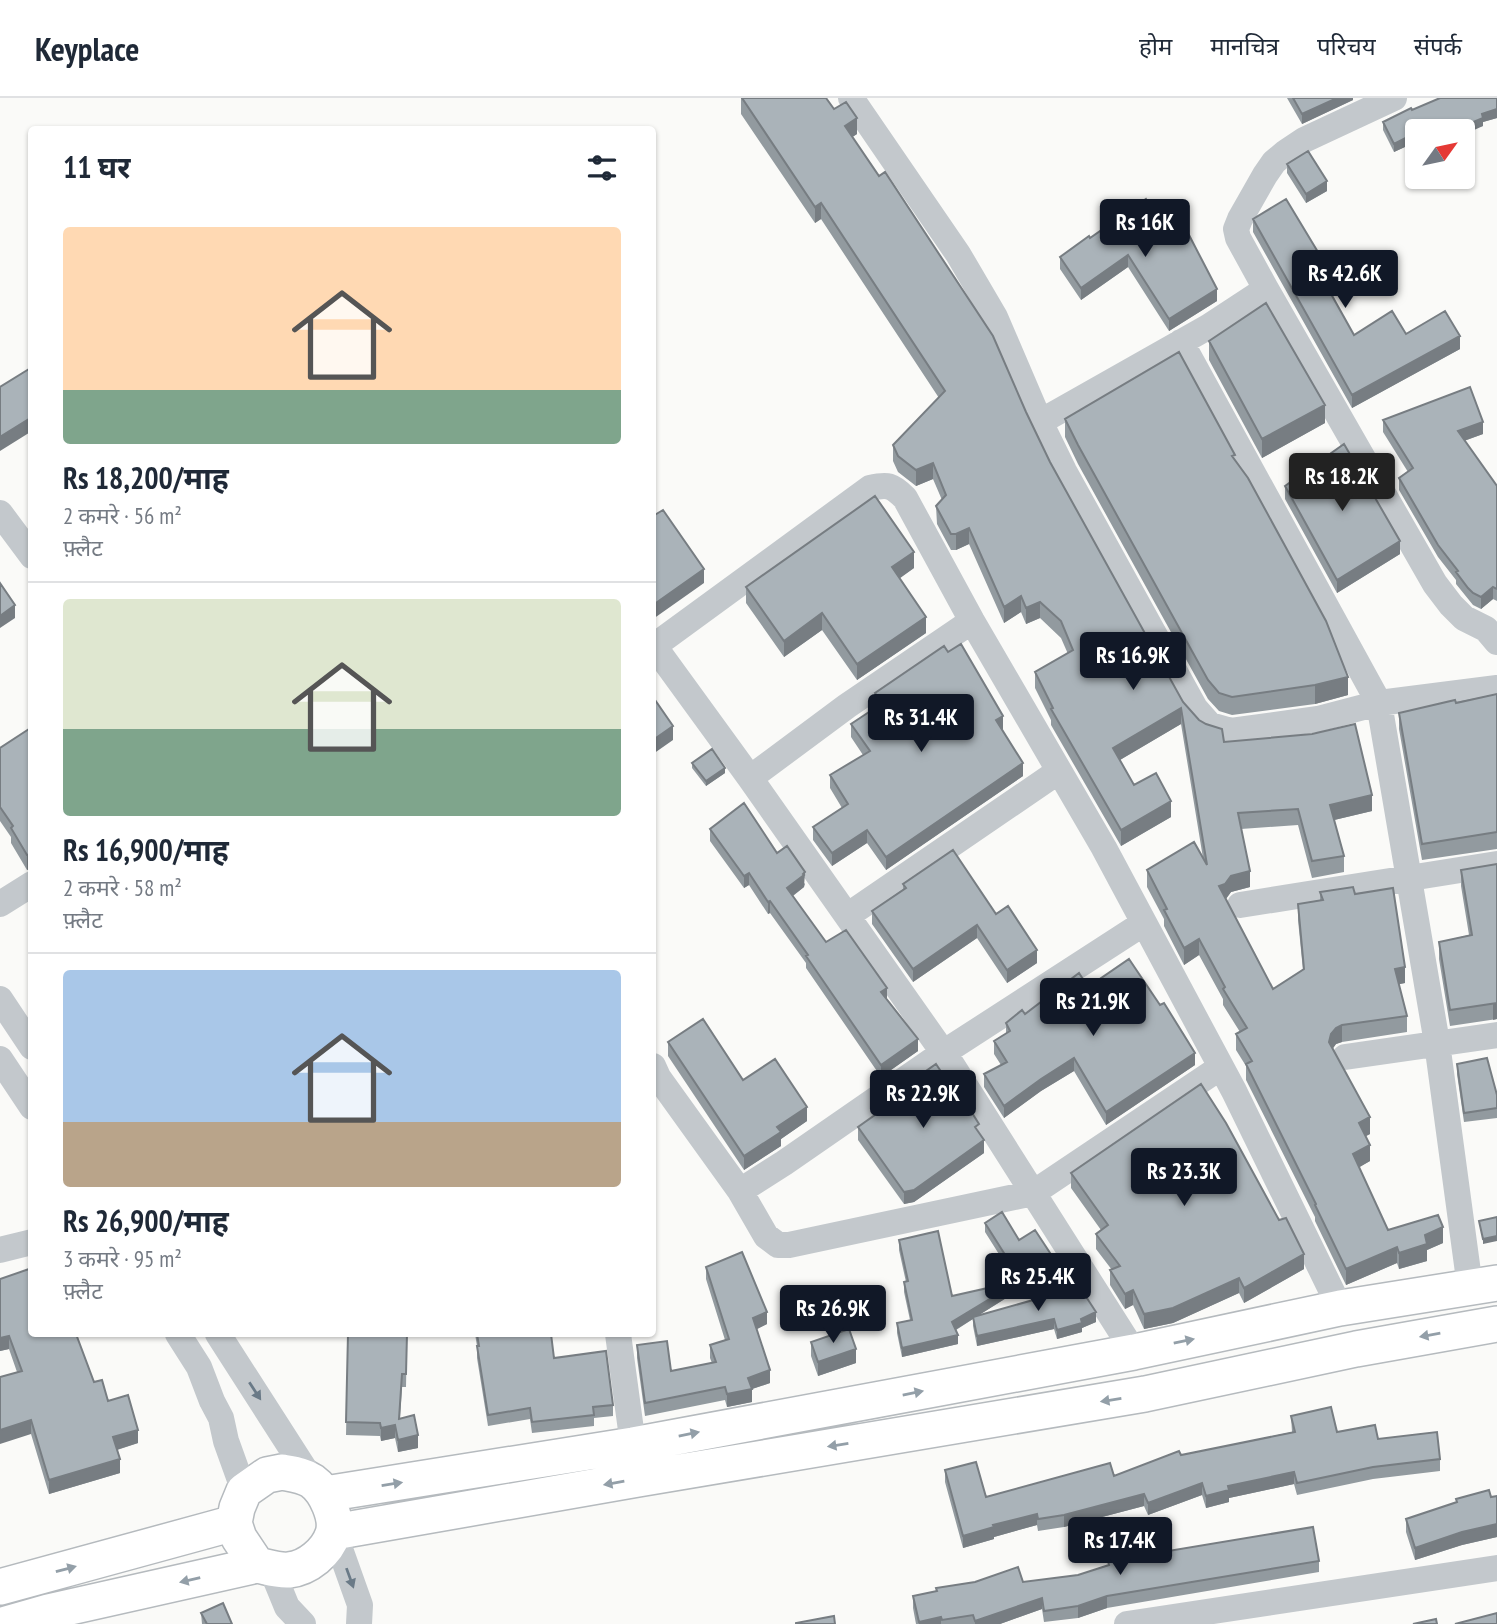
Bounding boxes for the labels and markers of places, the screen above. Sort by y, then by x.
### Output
pin: Rs 16K [1088,200,1202,259]
pin: Rs 42.6K [1273,250,1417,310]
pin: Rs 18.2K [1270,454,1414,513]
pin: Rs 16.9K [1061,632,1205,692]
pin: Rs 31.4K [849,694,993,754]
pin: Rs 21.9K [1021,978,1165,1038]
pin: Rs 22.9K [851,1070,995,1130]
pin: Rs 23.3K [1112,1148,1256,1208]
pin: Rs 25.4K [966,1254,1110,1313]
pin: Rs 26.9K [761,1286,905,1345]
pin: Rs 17.4K [1048,1518,1192,1577]

